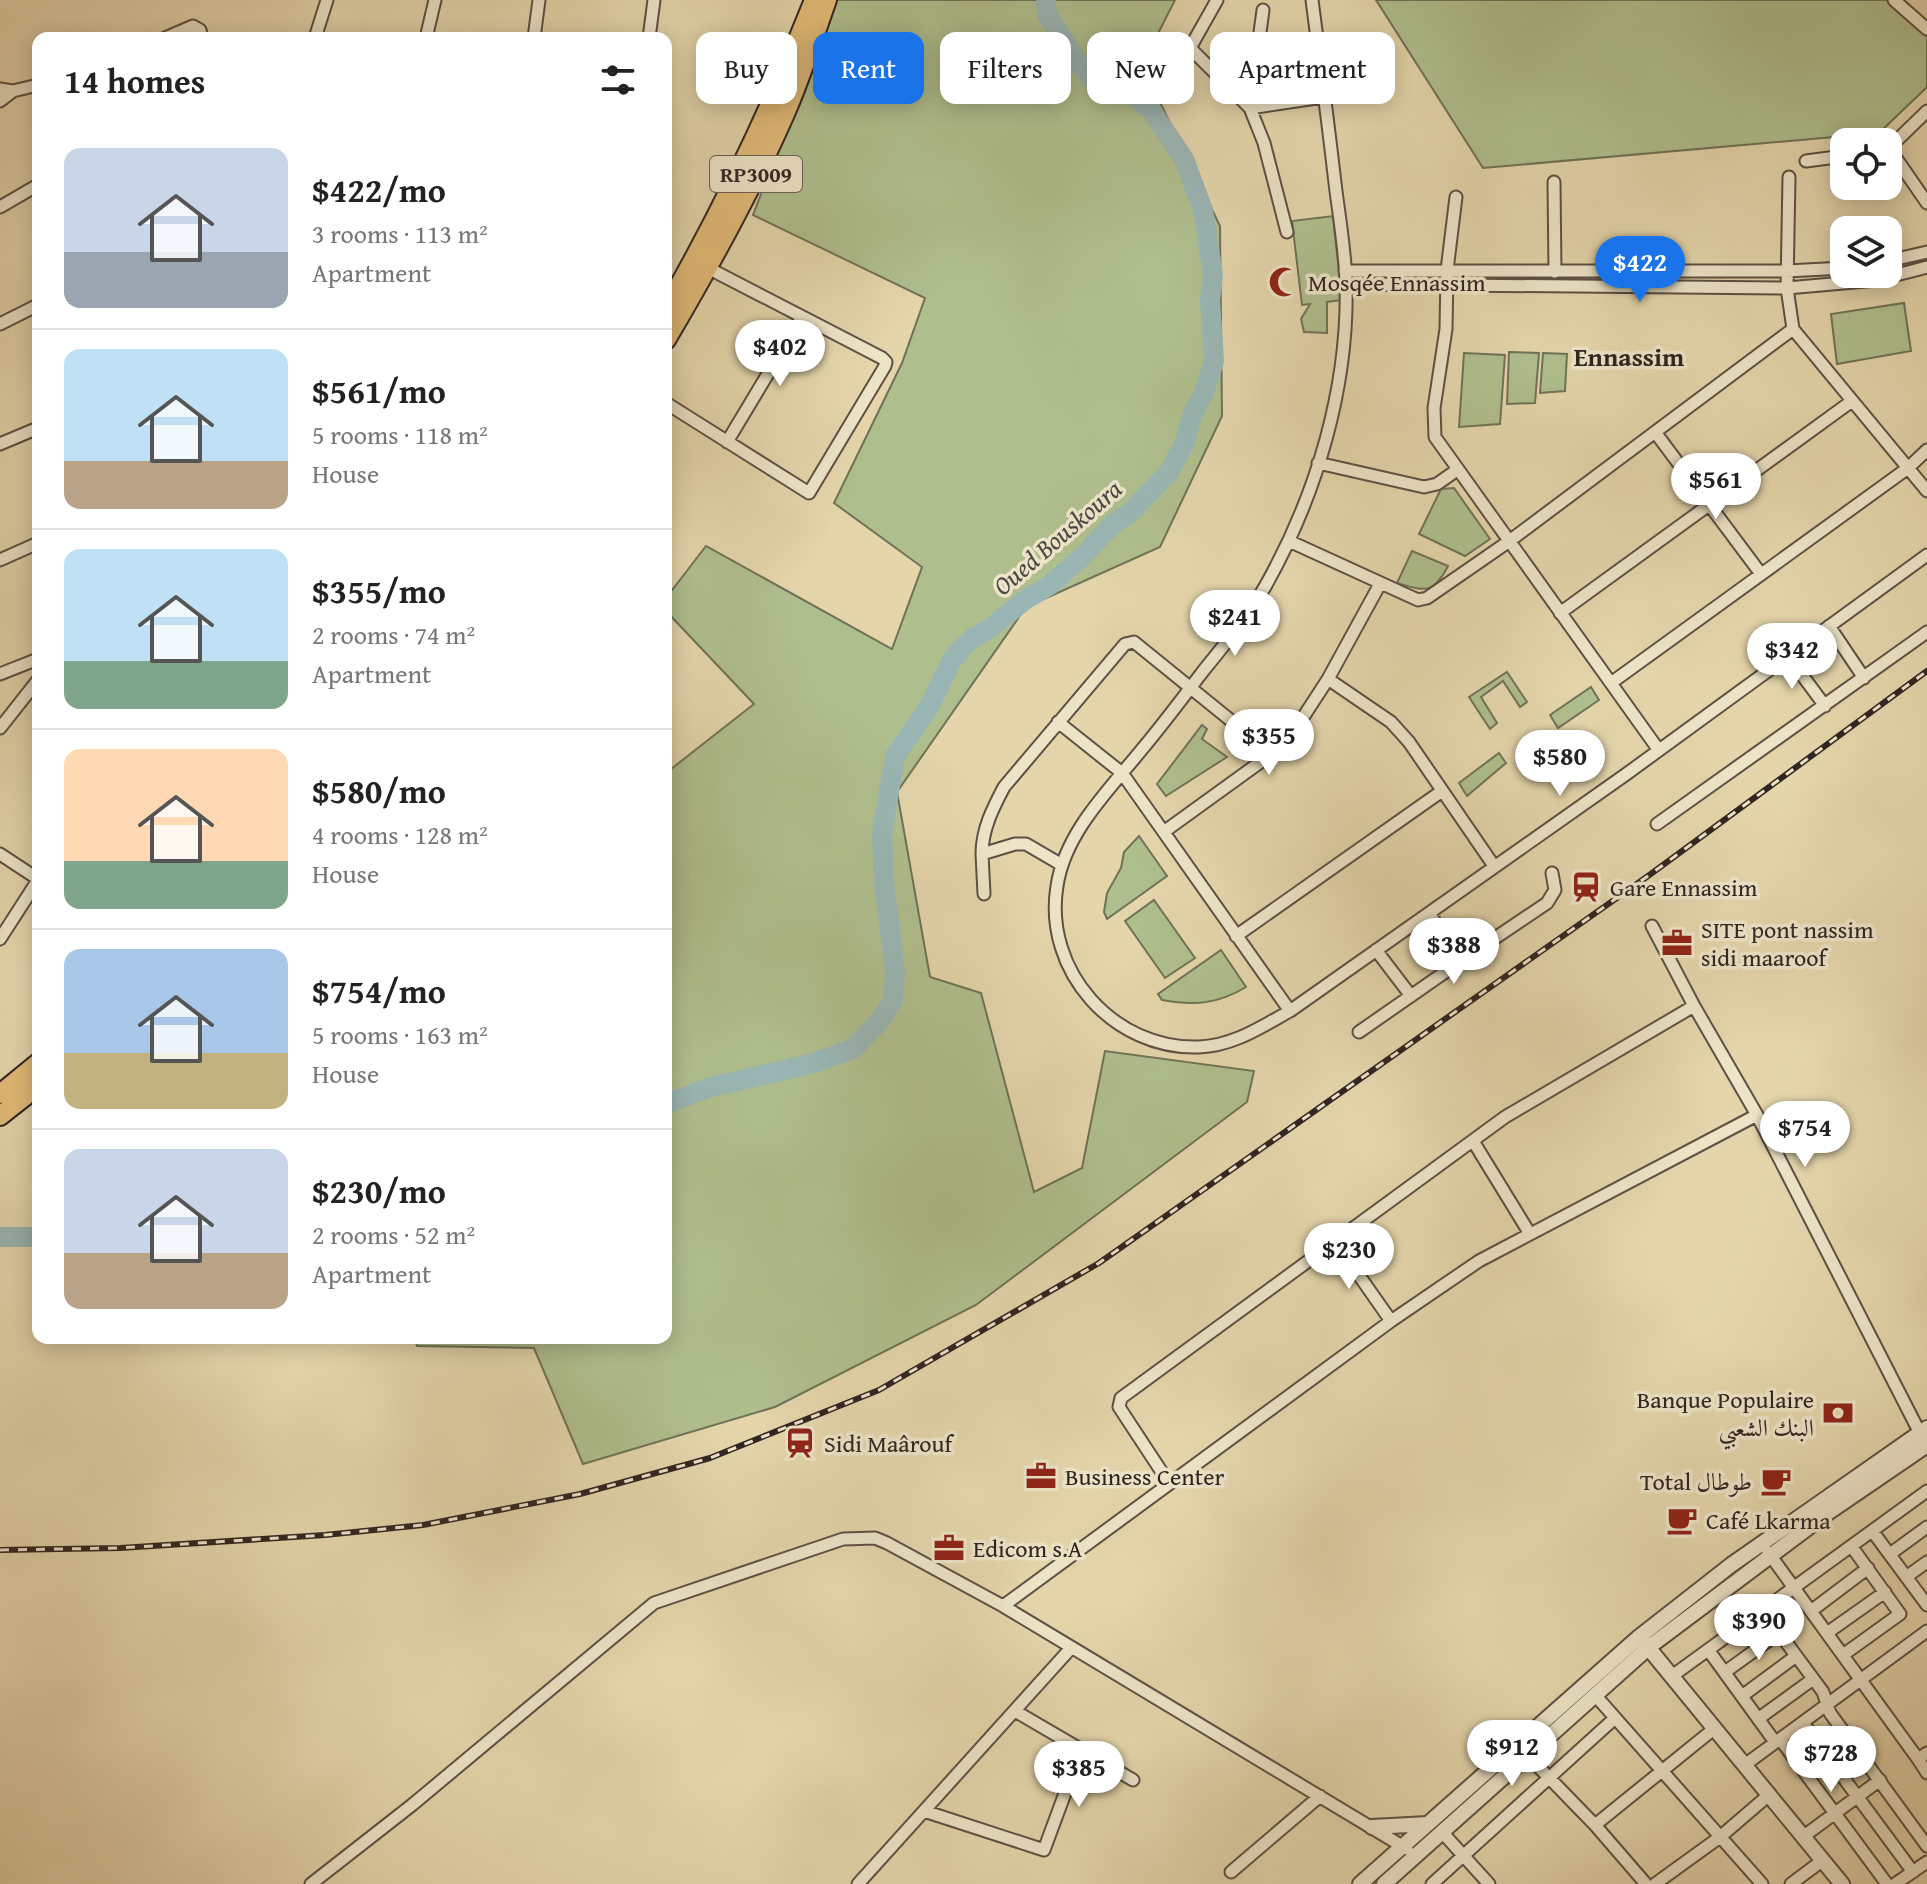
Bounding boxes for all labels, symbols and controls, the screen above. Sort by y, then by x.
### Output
chip: Buy [696,32,797,104]
chip: Rent [813,32,924,104]
chip: Filters [940,32,1071,104]
chip: New [1087,32,1194,104]
chip: Apartment [1210,32,1395,104]
text: 14 homes [64,56,205,105]
icon: filters [596,58,640,102]
map controls [1830,128,1902,288]
button: locate [1830,128,1902,200]
road number: RP3009 [710,156,802,192]
text: $422/mo [312,165,446,214]
icon: home [128,180,224,276]
text: 3 rooms · 113 m² [312,214,488,253]
button: layers [1830,216,1902,288]
pin: $422 [1593,236,1687,304]
text: $422 [1613,242,1667,281]
text: Apartment [312,253,431,292]
mosque icon: Mosqée Ennassim [1267,265,1301,299]
place label: Mosqée Ennassim [1308,265,1486,300]
pin: $402 [733,320,827,388]
text: $402 [753,326,807,365]
district label: Ennassim [1574,337,1685,376]
text: $561/mo [312,366,446,415]
icon: home [128,381,224,477]
text: 5 rooms · 118 m² [312,415,488,454]
pin: $561 [1669,453,1763,521]
text: House [312,454,379,493]
text: $561 [1689,459,1743,498]
water label: Oued Bouskoura [984,470,1130,604]
text: $355/mo [312,566,446,615]
icon: home [128,581,224,677]
pin: $241 [1188,590,1282,658]
text: $241 [1208,596,1262,635]
text: 2 rooms · 74 m² [312,615,475,654]
pin: $342 [1745,623,1839,691]
text: $342 [1765,629,1819,668]
text: Apartment [312,654,431,693]
pin: $355 [1222,709,1316,777]
text: $355 [1242,715,1296,754]
pin: $580 [1513,730,1607,798]
text: $580 [1533,736,1587,775]
text: $580/mo [312,766,446,815]
icon: home [128,781,224,877]
text: 4 rooms · 128 m² [312,815,488,854]
text: House [312,854,379,893]
station icon: Gare Ennassim [1569,870,1603,904]
place label: Gare Ennassim [1610,870,1758,905]
place label: SITE pont nassim sidi maaroof [1701,912,1874,975]
pin: $388 [1407,918,1501,986]
text: $388 [1427,924,1481,963]
office icon: SITE pont nassim sidi maaroof [1660,926,1694,960]
text: $754/mo [312,966,446,1015]
icon: home [128,981,224,1077]
text: 5 rooms · 163 m² [312,1015,488,1054]
text: House [312,1054,379,1093]
pin: $754 [1758,1101,1852,1169]
text: $754 [1778,1107,1832,1146]
text: $230/mo [312,1166,446,1215]
icon: home [128,1181,224,1277]
text: 2 rooms · 52 m² [312,1215,475,1254]
pin: $230 [1302,1223,1396,1291]
text: $230 [1322,1229,1376,1268]
text: Apartment [312,1254,431,1293]
place label: Banque Populaire البنك الشعبي [1637,1382,1814,1450]
bank icon: Banque Populaire البنك الشعبي [1821,1396,1855,1430]
station icon: Sidi Maârouf [783,1426,817,1460]
place label: Sidi Maârouf [824,1426,954,1461]
office icon: Business Center [1024,1459,1058,1493]
place label: Business Center [1065,1459,1224,1494]
place label: Total طوطال [1640,1464,1752,1499]
cafe icon: Total طوطال [1759,1464,1793,1498]
cafe icon: Café Lkarma [1665,1503,1699,1537]
place label: Café Lkarma [1706,1503,1831,1538]
office icon: Edicom s.A [932,1531,966,1565]
place label: Edicom s.A [973,1531,1083,1566]
pin: $390 [1712,1594,1806,1662]
text: $390 [1732,1600,1786,1639]
pin: $912 [1465,1720,1559,1788]
text: $912 [1485,1726,1539,1765]
pin: $728 [1784,1726,1878,1794]
text: $728 [1804,1732,1858,1771]
pin: $385 [1032,1741,1126,1809]
text: $385 [1052,1747,1106,1786]

